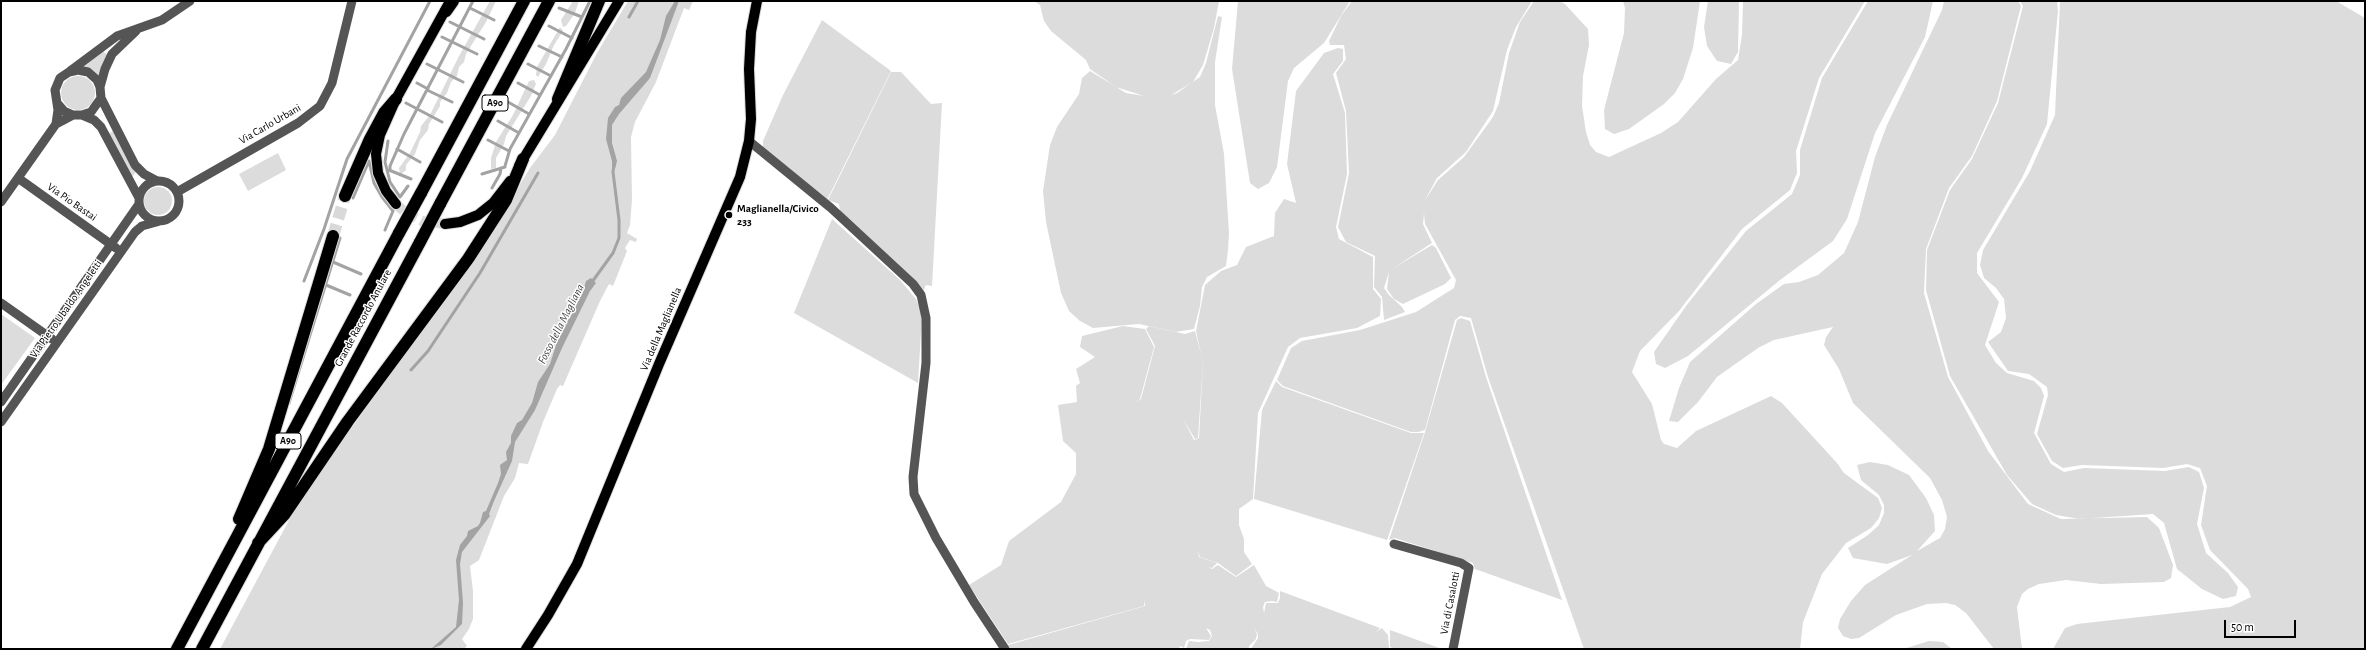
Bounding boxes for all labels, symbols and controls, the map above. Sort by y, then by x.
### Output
road number: A90 [482,95,508,111]
street label: Via Carlo Urbani [237,101,303,147]
street label: Via Pio Bastai [45,180,99,224]
place label: Maglianella/Civico 233 [737,202,819,228]
marker: Maglianella/Civico 233 [724,210,734,220]
street label: Via Pietro Ubaldo Angeletti [27,257,105,361]
street label: Grande Raccordo Anulare [332,267,394,369]
water label: Fosso della Magliana [535,282,587,366]
street label: Via della Maglianella [637,285,685,373]
road number: A90 [275,433,301,449]
street label: Via di Casalotti [1437,570,1463,636]
scale bar [2226,612,2298,638]
text: 50 m [2231,621,2254,633]

